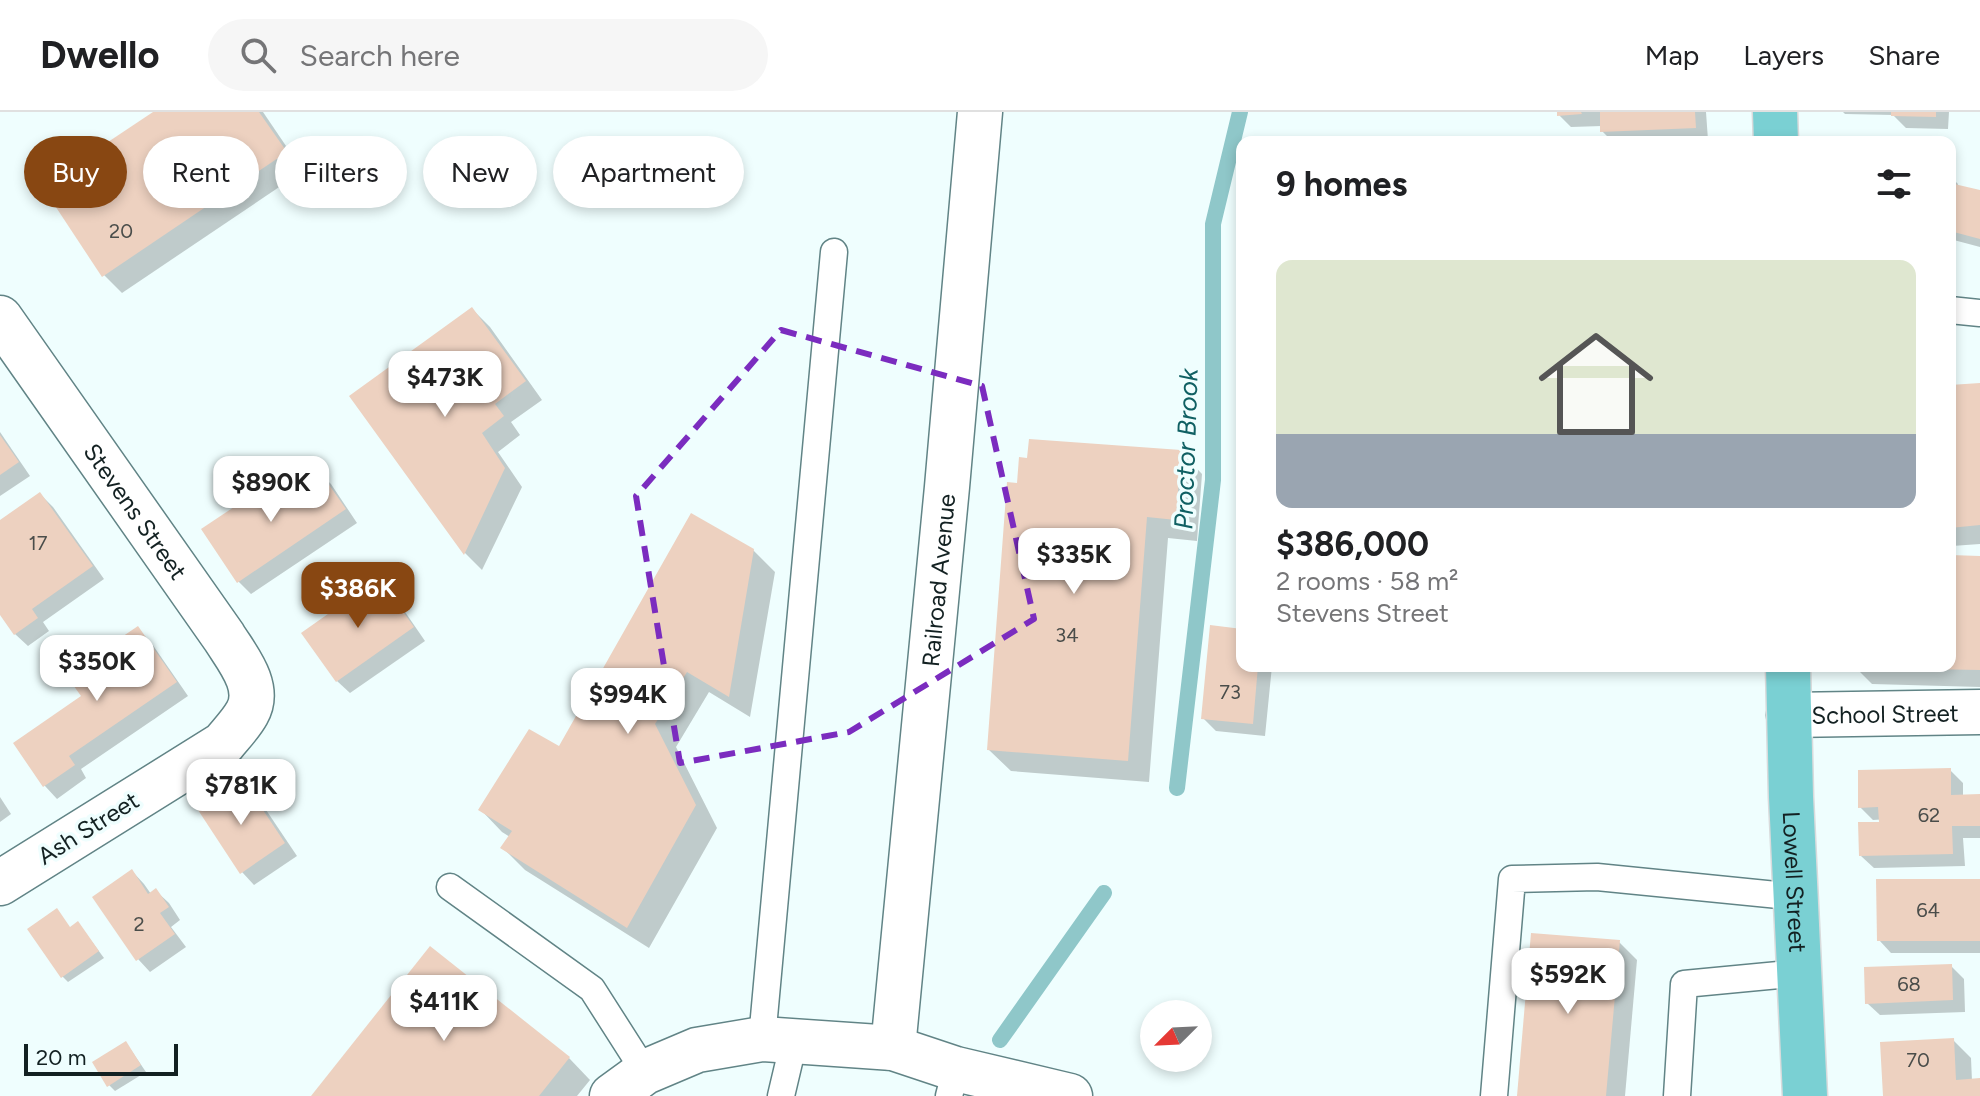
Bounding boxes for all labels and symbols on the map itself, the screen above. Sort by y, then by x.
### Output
house number: 20 [109,219,133,243]
pin: $473K [389,351,501,419]
water label: Proctor Brook [1167,367,1205,530]
street label: Stevens Street [78,437,193,585]
pin: $890K [215,456,327,524]
street label: Railroad Avenue [915,492,961,668]
pin: $335K [1018,528,1130,596]
house number: 17 [29,531,48,555]
pin: $386K [302,562,414,630]
house number: 34 [1055,623,1079,647]
pin: $350K [41,635,153,703]
pin: $994K [572,668,684,736]
house number: 73 [1219,680,1241,704]
street label: School Street [1811,698,1959,729]
pin: $781K [185,759,297,827]
street label: Ash Street [32,786,144,870]
house number: 62 [1918,803,1940,827]
street label: Lowell Street [1777,811,1813,953]
house number: 64 [1916,898,1940,922]
house number: 2 [133,912,145,936]
pin: $592K [1512,948,1624,1016]
house number: 68 [1897,972,1921,996]
pin: $411K [388,975,500,1043]
north arrow [1140,1000,1212,1072]
scale bar [24,1040,178,1076]
house number: 70 [1906,1048,1930,1072]

